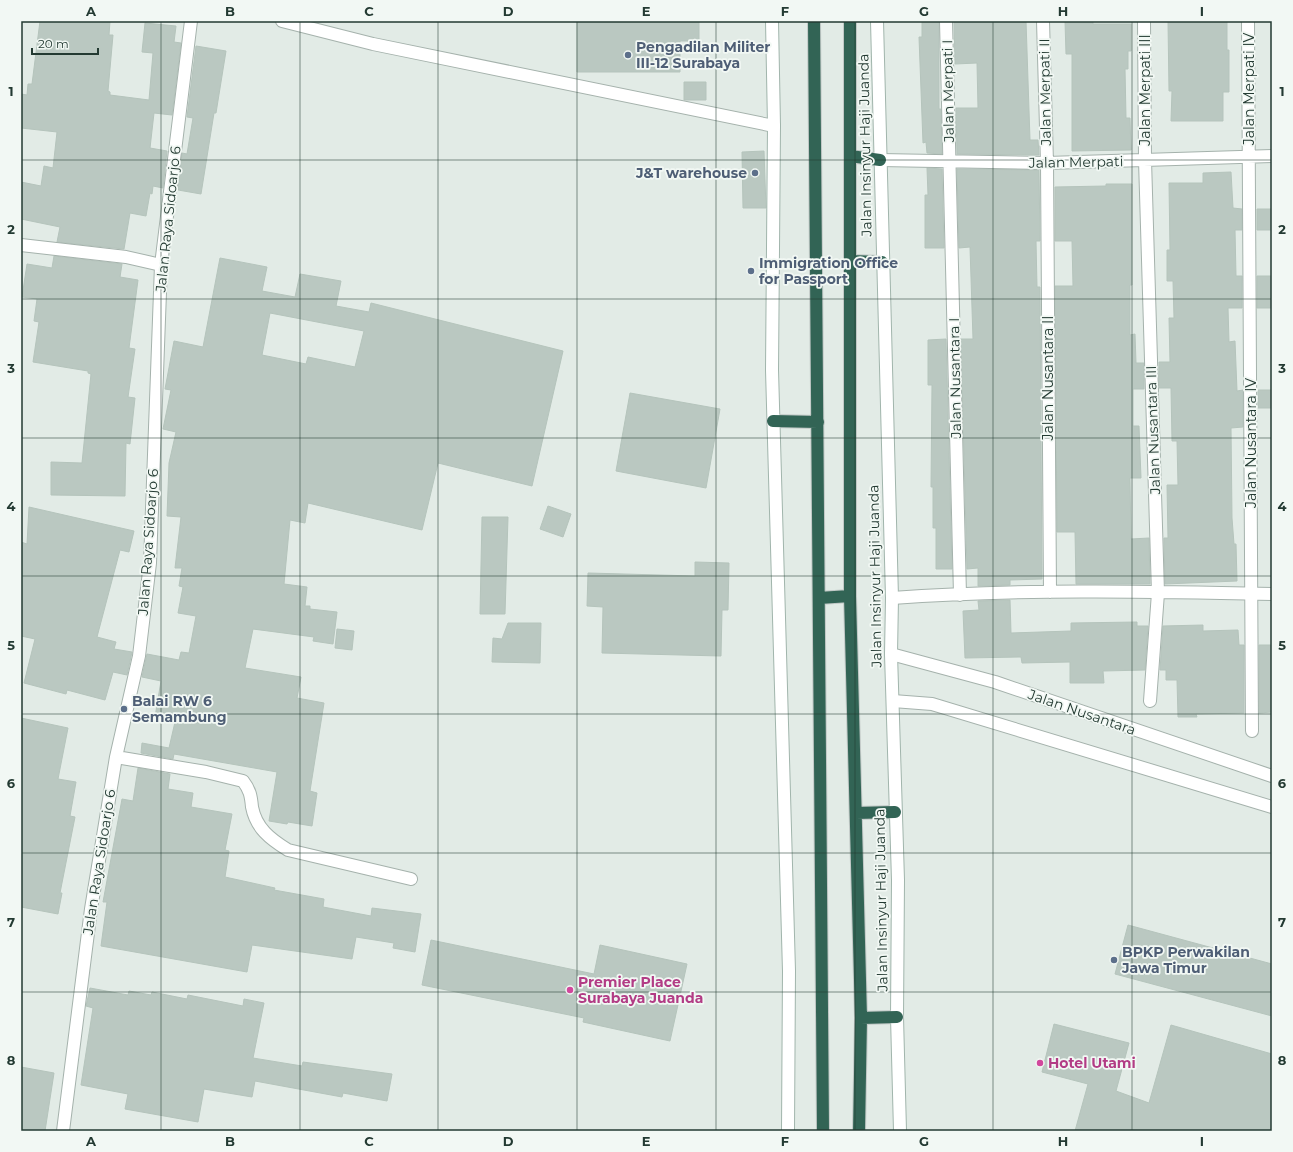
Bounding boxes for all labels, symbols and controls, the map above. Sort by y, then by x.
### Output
text: A [85,3,97,19]
text: B [225,3,235,19]
text: C [364,3,374,19]
text: D [503,3,514,19]
text: E [642,3,651,19]
text: F [781,3,789,19]
text: G [919,3,929,19]
text: H [1058,3,1068,19]
text: I [1200,3,1204,19]
scale bar [32,30,98,56]
street label: Jalan Merpati IV [1240,33,1258,146]
street label: Jalan Merpati III [1136,34,1154,147]
text: 20 m [38,36,69,51]
place label: Pengadilan Militer III-12 Surabaya [636,38,770,72]
street label: Jalan Merpati II [1035,38,1055,147]
street label: Jalan Merpati I [938,39,958,144]
marker: Pengadilan Militer III-12 Surabaya [623,50,633,60]
street label: Jalan Insinyur Haji Juanda [854,53,876,238]
text: 1 [8,83,14,99]
text: 1 [1279,83,1285,99]
street label: Jalan Raya Sidoarjo 6 [151,144,185,294]
street label: Jalan Merpati [1027,152,1124,172]
place label: J&T warehouse [635,164,747,182]
marker: J&T warehouse [750,168,760,178]
text: 2 [7,221,15,237]
text: 2 [1278,221,1286,237]
place label: Immigration Office for Passport [759,254,898,288]
marker: Immigration Office for Passport [746,266,756,276]
street label: Jalan Nusantara II [1039,316,1057,441]
street label: Jalan Nusantara I [945,318,965,439]
text: 3 [6,360,15,376]
text: 3 [1277,360,1286,376]
street label: Jalan Nusantara III [1142,365,1164,496]
street label: Jalan Nusantara IV [1242,378,1260,509]
street label: Jalan Raya Sidoarjo 6 [134,468,162,617]
street label: Jalan Insinyur Haji Juanda [864,484,886,669]
text: 4 [7,498,16,514]
text: 4 [1278,498,1287,514]
text: 5 [7,637,15,653]
text: 5 [1278,637,1286,653]
street label: Jalan Nusantara [1025,685,1138,739]
place label: Balai RW 6 Semambung [132,692,227,726]
marker: Balai RW 6 Semambung [119,704,129,714]
text: 6 [7,775,16,791]
text: 6 [1278,775,1287,791]
street label: Jalan Raya Sidoarjo 6 [78,788,119,937]
street label: Jalan Insinyur Haji Juanda [870,808,892,993]
text: 7 [7,914,15,930]
text: 7 [1278,914,1286,930]
place label: BPKP Perwakilan Jawa Timur [1121,943,1250,977]
marker: BPKP Perwakilan Jawa Timur [1109,955,1119,965]
place label: Premier Place Surabaya Juanda [578,973,703,1007]
marker: Premier Place Surabaya Juanda [565,985,575,995]
text: 8 [7,1052,16,1068]
text: 8 [1278,1052,1287,1068]
place label: Hotel Utami [1048,1054,1136,1072]
marker: Hotel Utami [1035,1058,1045,1068]
text: A [85,1133,97,1149]
text: B [225,1133,235,1149]
text: C [364,1133,374,1149]
text: D [503,1133,514,1149]
text: E [642,1133,651,1149]
text: F [781,1133,789,1149]
text: G [919,1133,929,1149]
text: H [1058,1133,1068,1149]
text: I [1200,1133,1204,1149]

